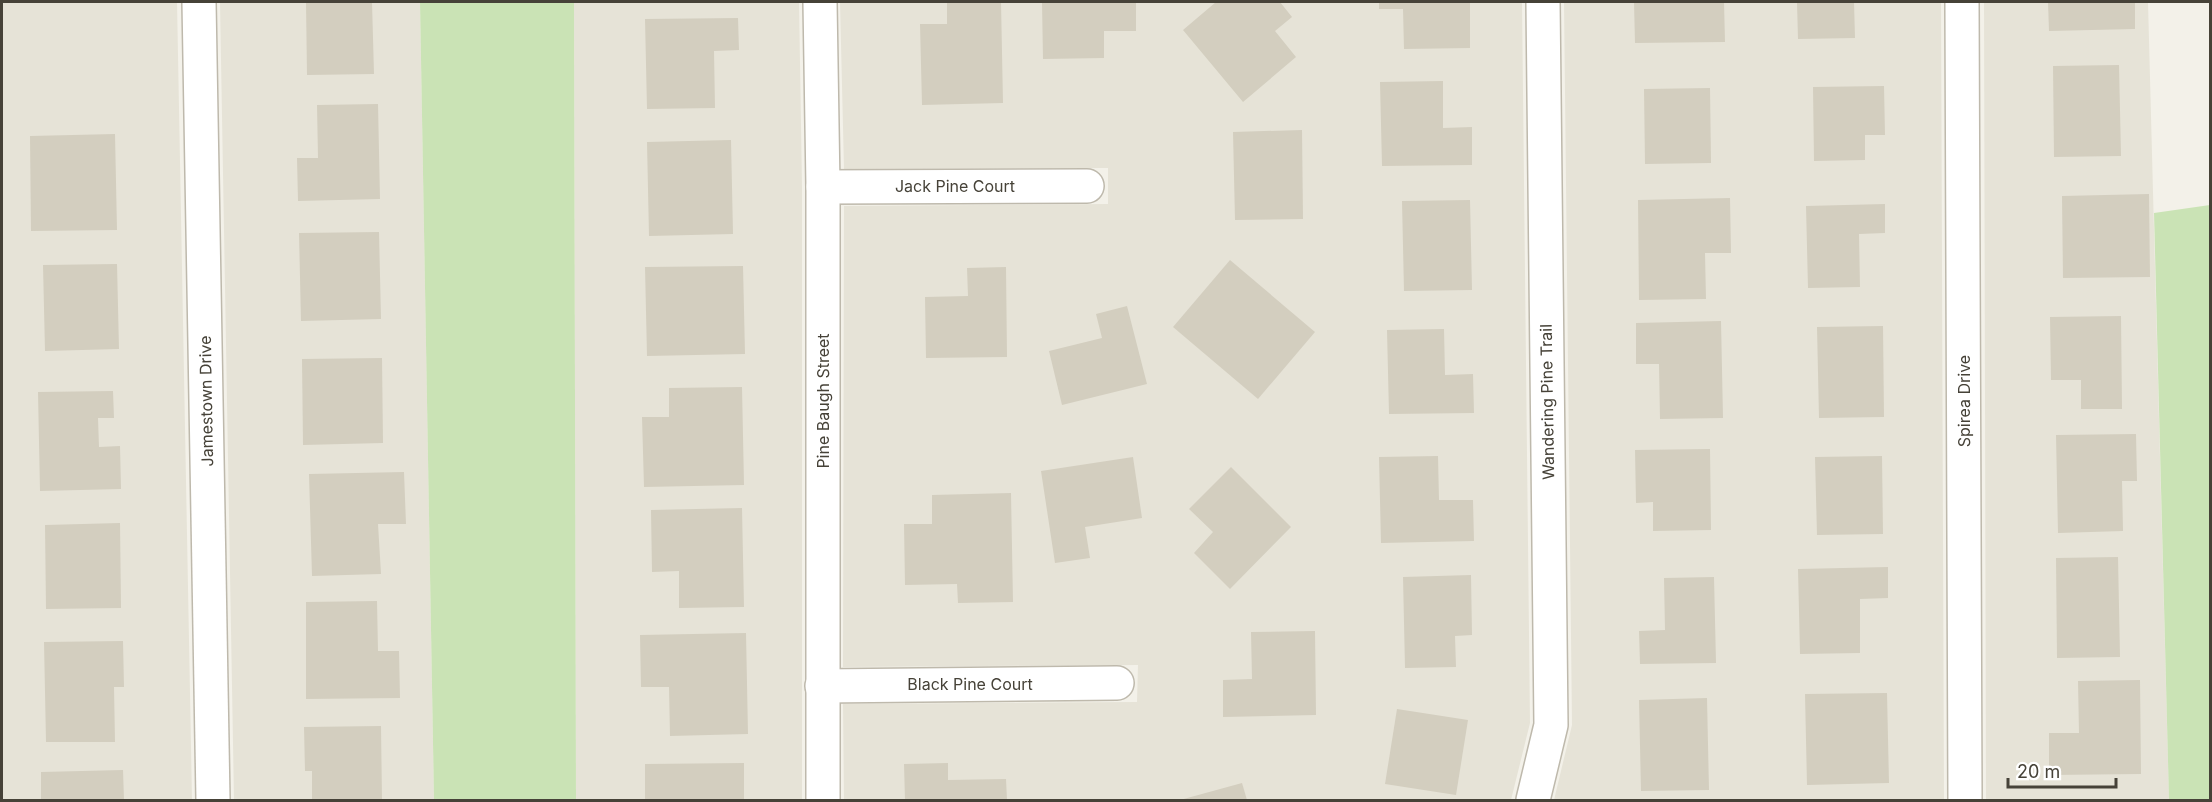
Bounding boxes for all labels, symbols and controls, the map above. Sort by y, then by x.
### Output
street label: Jack Pine Court [895,176,1015,196]
street label: Wandering Pine Trail [1536,324,1558,480]
street label: Pine Baugh Street [813,333,833,469]
street label: Jamestown Drive [195,335,217,467]
street label: Spirea Drive [1954,355,1974,447]
street label: Black Pine Court [907,674,1033,694]
scale bar [2008,751,2116,789]
text: 20 m [2017,761,2060,782]

